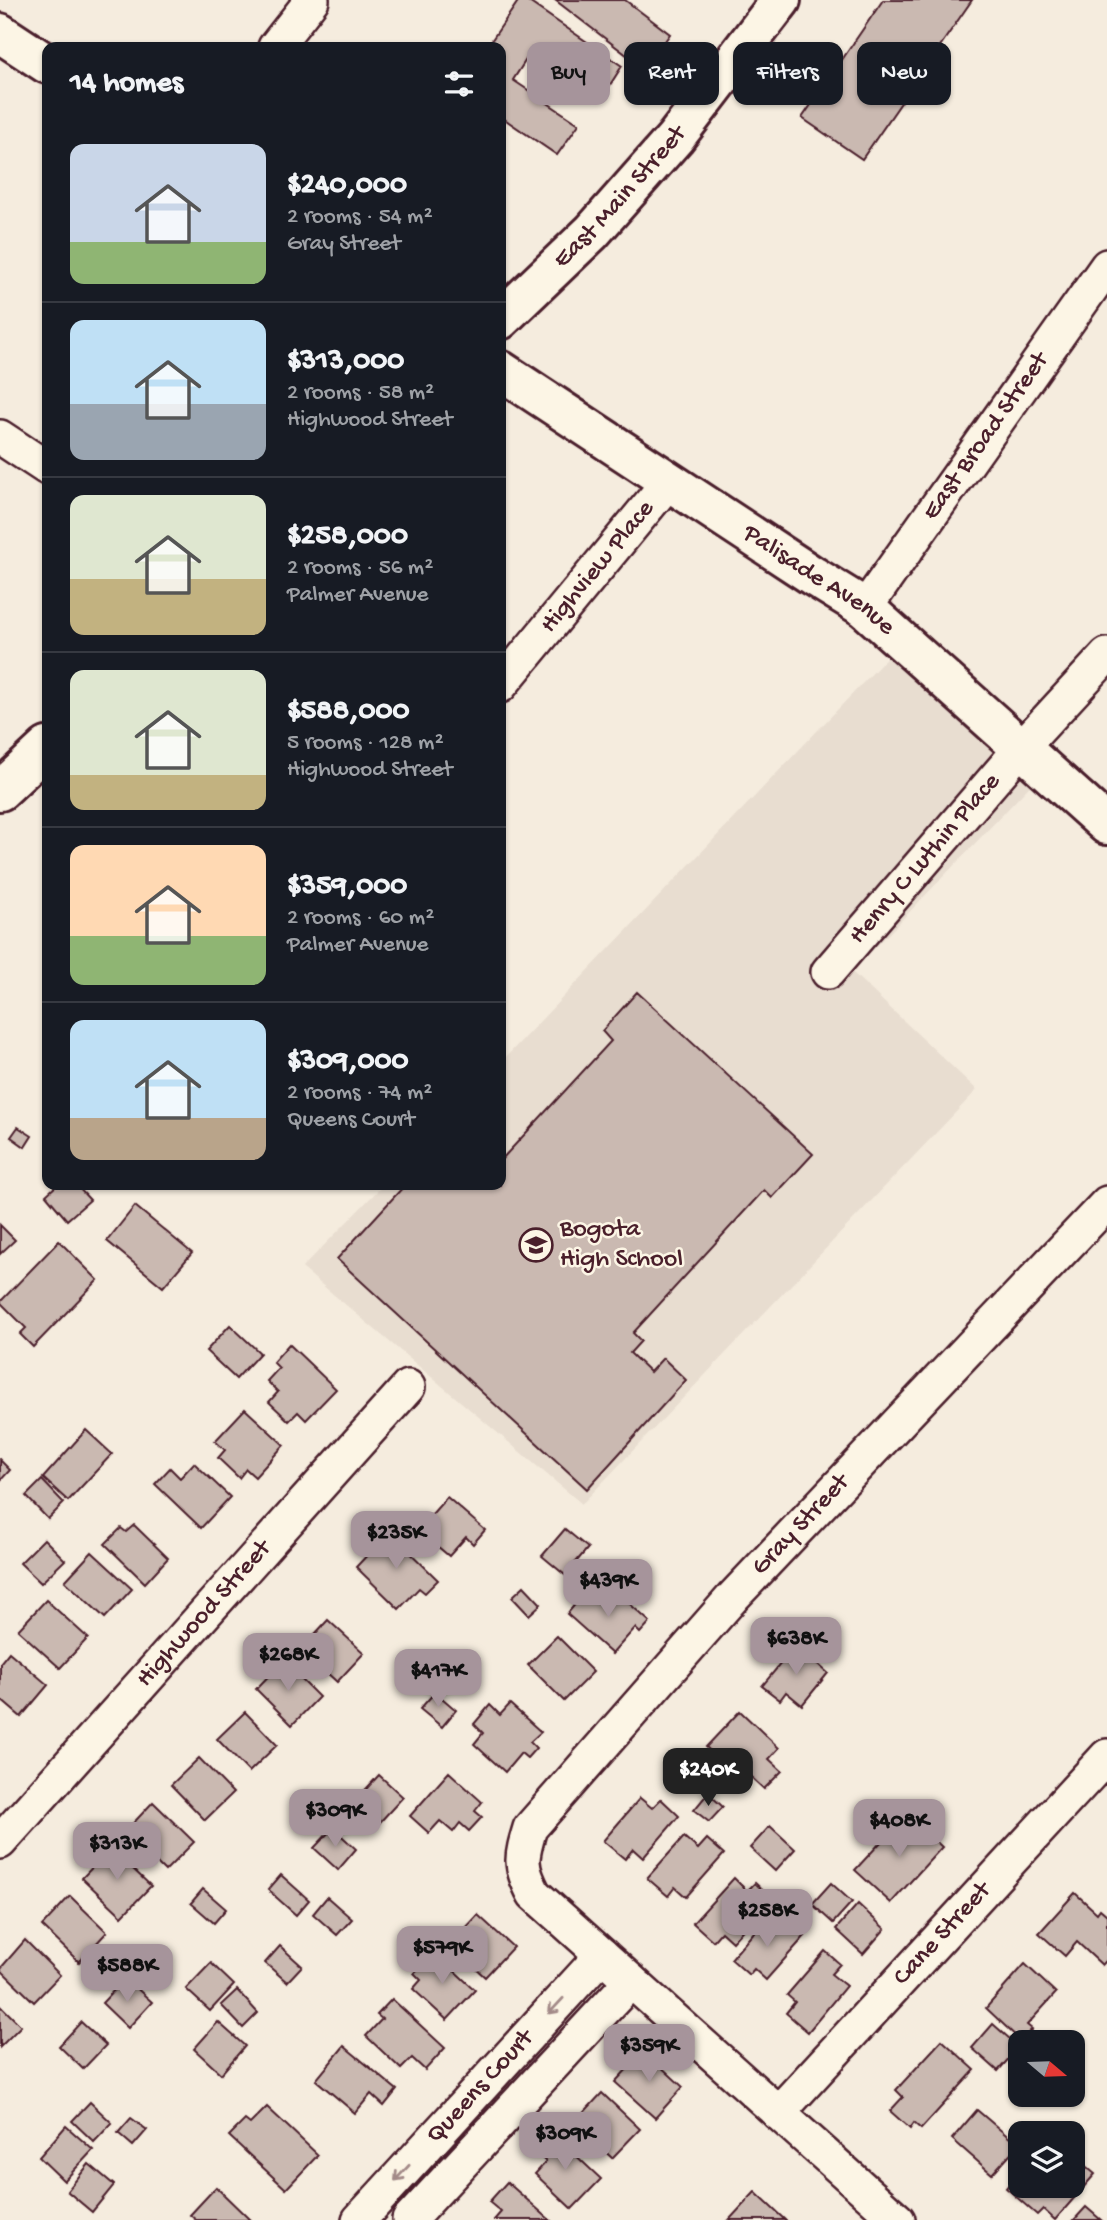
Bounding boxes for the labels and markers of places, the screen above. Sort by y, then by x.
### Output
place label: Bogota High School [559,1215,683,1276]
school or university icon: Bogota High School [517,1226,555,1264]
pin: $235K [347,1512,445,1571]
pin: $439K [559,1560,657,1619]
pin: $638K [747,1618,845,1677]
pin: $268K [239,1634,337,1693]
pin: $417K [389,1650,487,1709]
pin: $240K [659,1748,757,1808]
pin: $309K [286,1790,384,1849]
pin: $408K [850,1800,948,1859]
pin: $313K [68,1822,166,1882]
pin: $258K [718,1890,816,1949]
pin: $579K [393,1926,491,1986]
pin: $588K [78,1944,176,2004]
pin: $359K [600,2024,698,2084]
pin: $309K [516,2112,614,2172]

